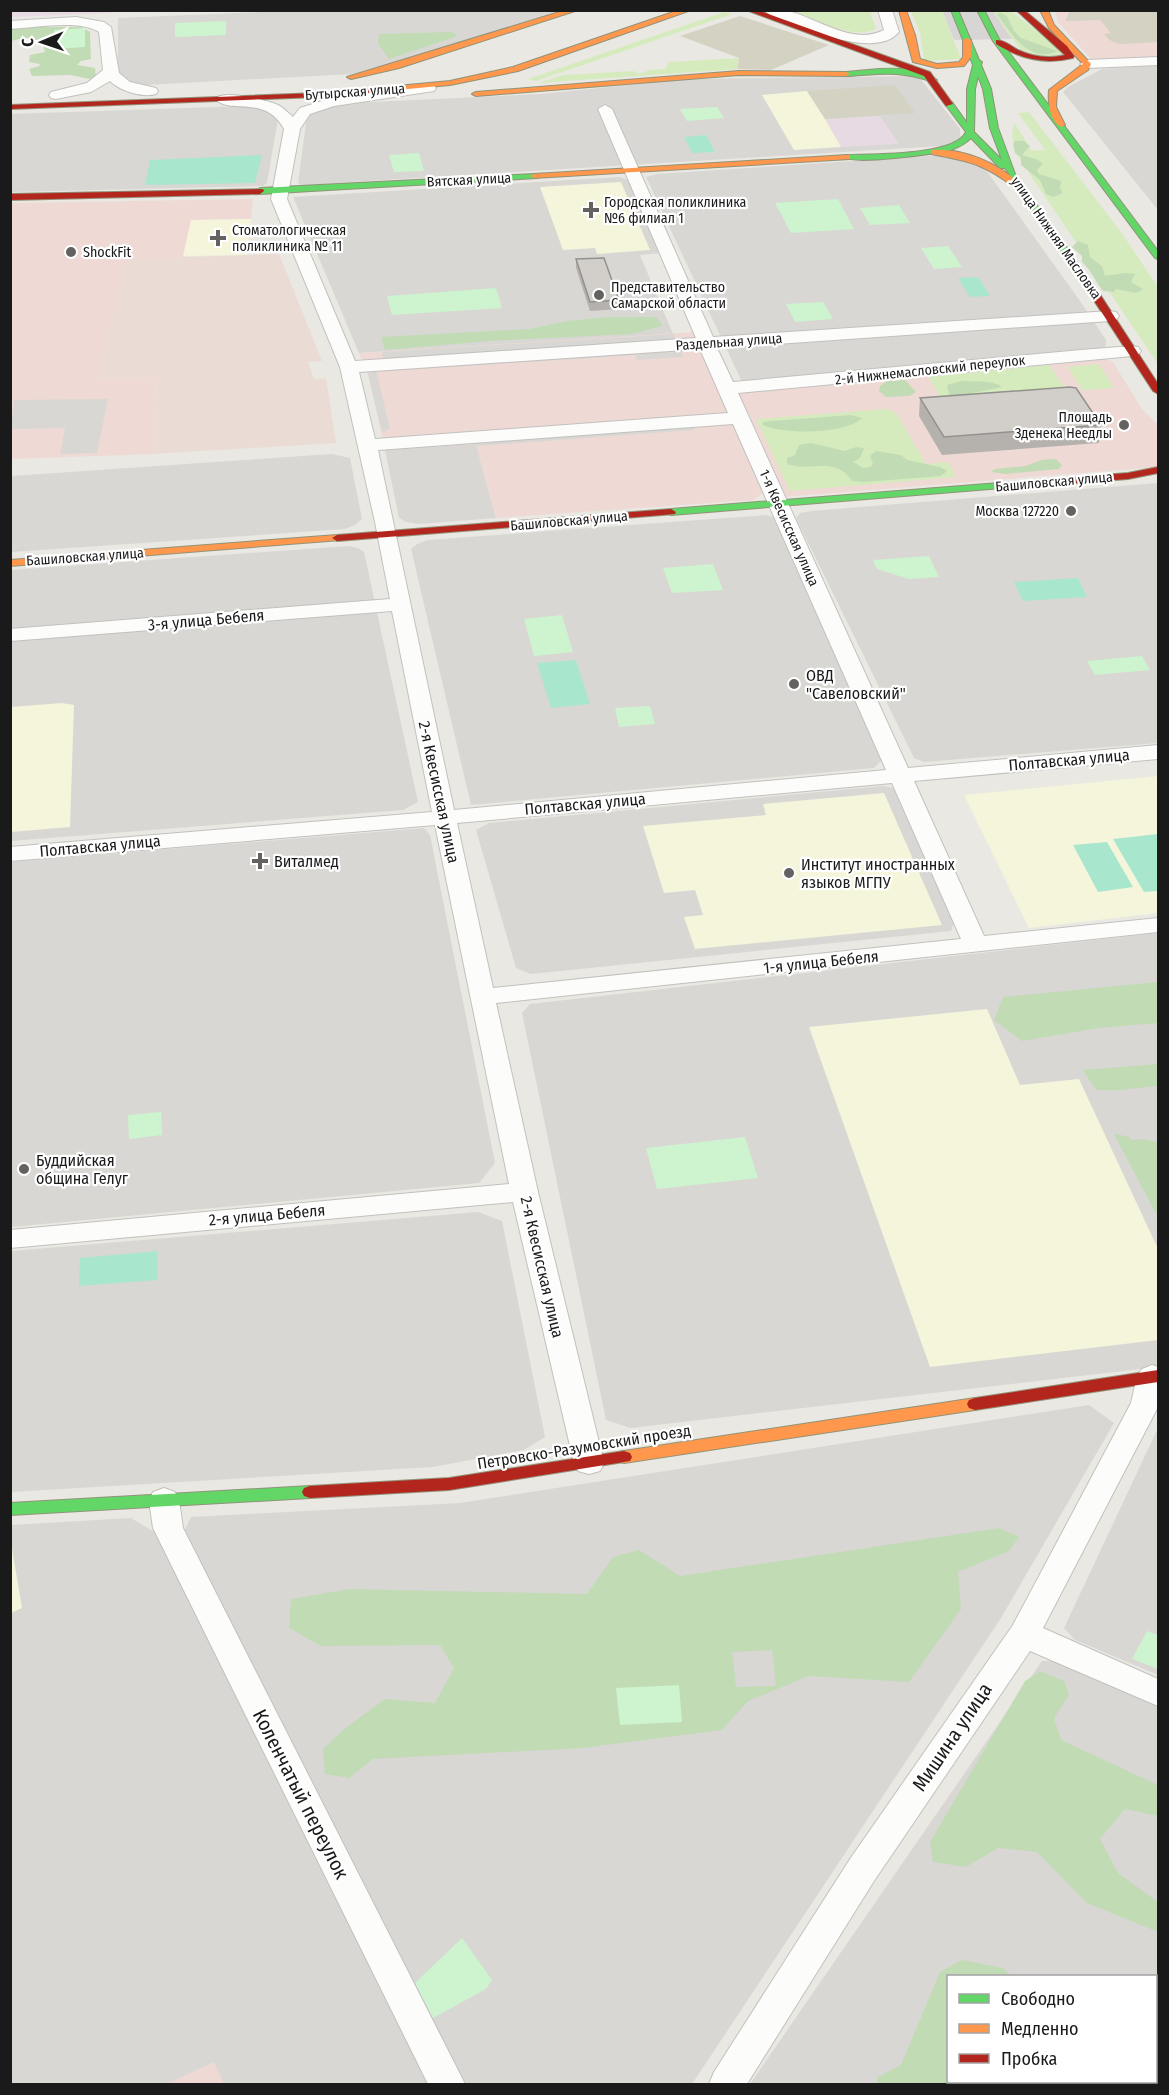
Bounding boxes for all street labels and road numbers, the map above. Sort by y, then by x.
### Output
street label: Бутырская улица [304,80,406,104]
street label: Вятская улица [426,169,512,191]
street label: улица Нижняя Масловка [1007,173,1105,303]
street label: Раздельная улица [675,330,783,354]
street label: 2-й Нижнемасловский переулок [834,352,1026,388]
street label: 1-я Квесисская улица [756,467,822,589]
street label: Башиловская улица [995,468,1114,496]
street label: Башиловская улица [510,507,629,535]
street label: Башиловская улица [26,544,144,570]
street label: 3-я улица Бебеля [147,605,265,635]
street label: 2-я Квесисская улица [415,719,463,865]
street label: Полтавская улица [1008,745,1131,775]
street label: Полтавская улица [524,789,647,819]
street label: Полтавская улица [39,831,162,861]
street label: 1-я улица Бебеля [762,946,880,978]
street label: 2-я Квесисская улица [516,1194,568,1340]
street label: 2-я улица Бебеля [208,1200,326,1230]
street label: Петровско-Разумовский проезд [476,1421,692,1473]
street label: Мишина улица [907,1678,997,1796]
street label: Коленчатый переулок [248,1705,355,1884]

